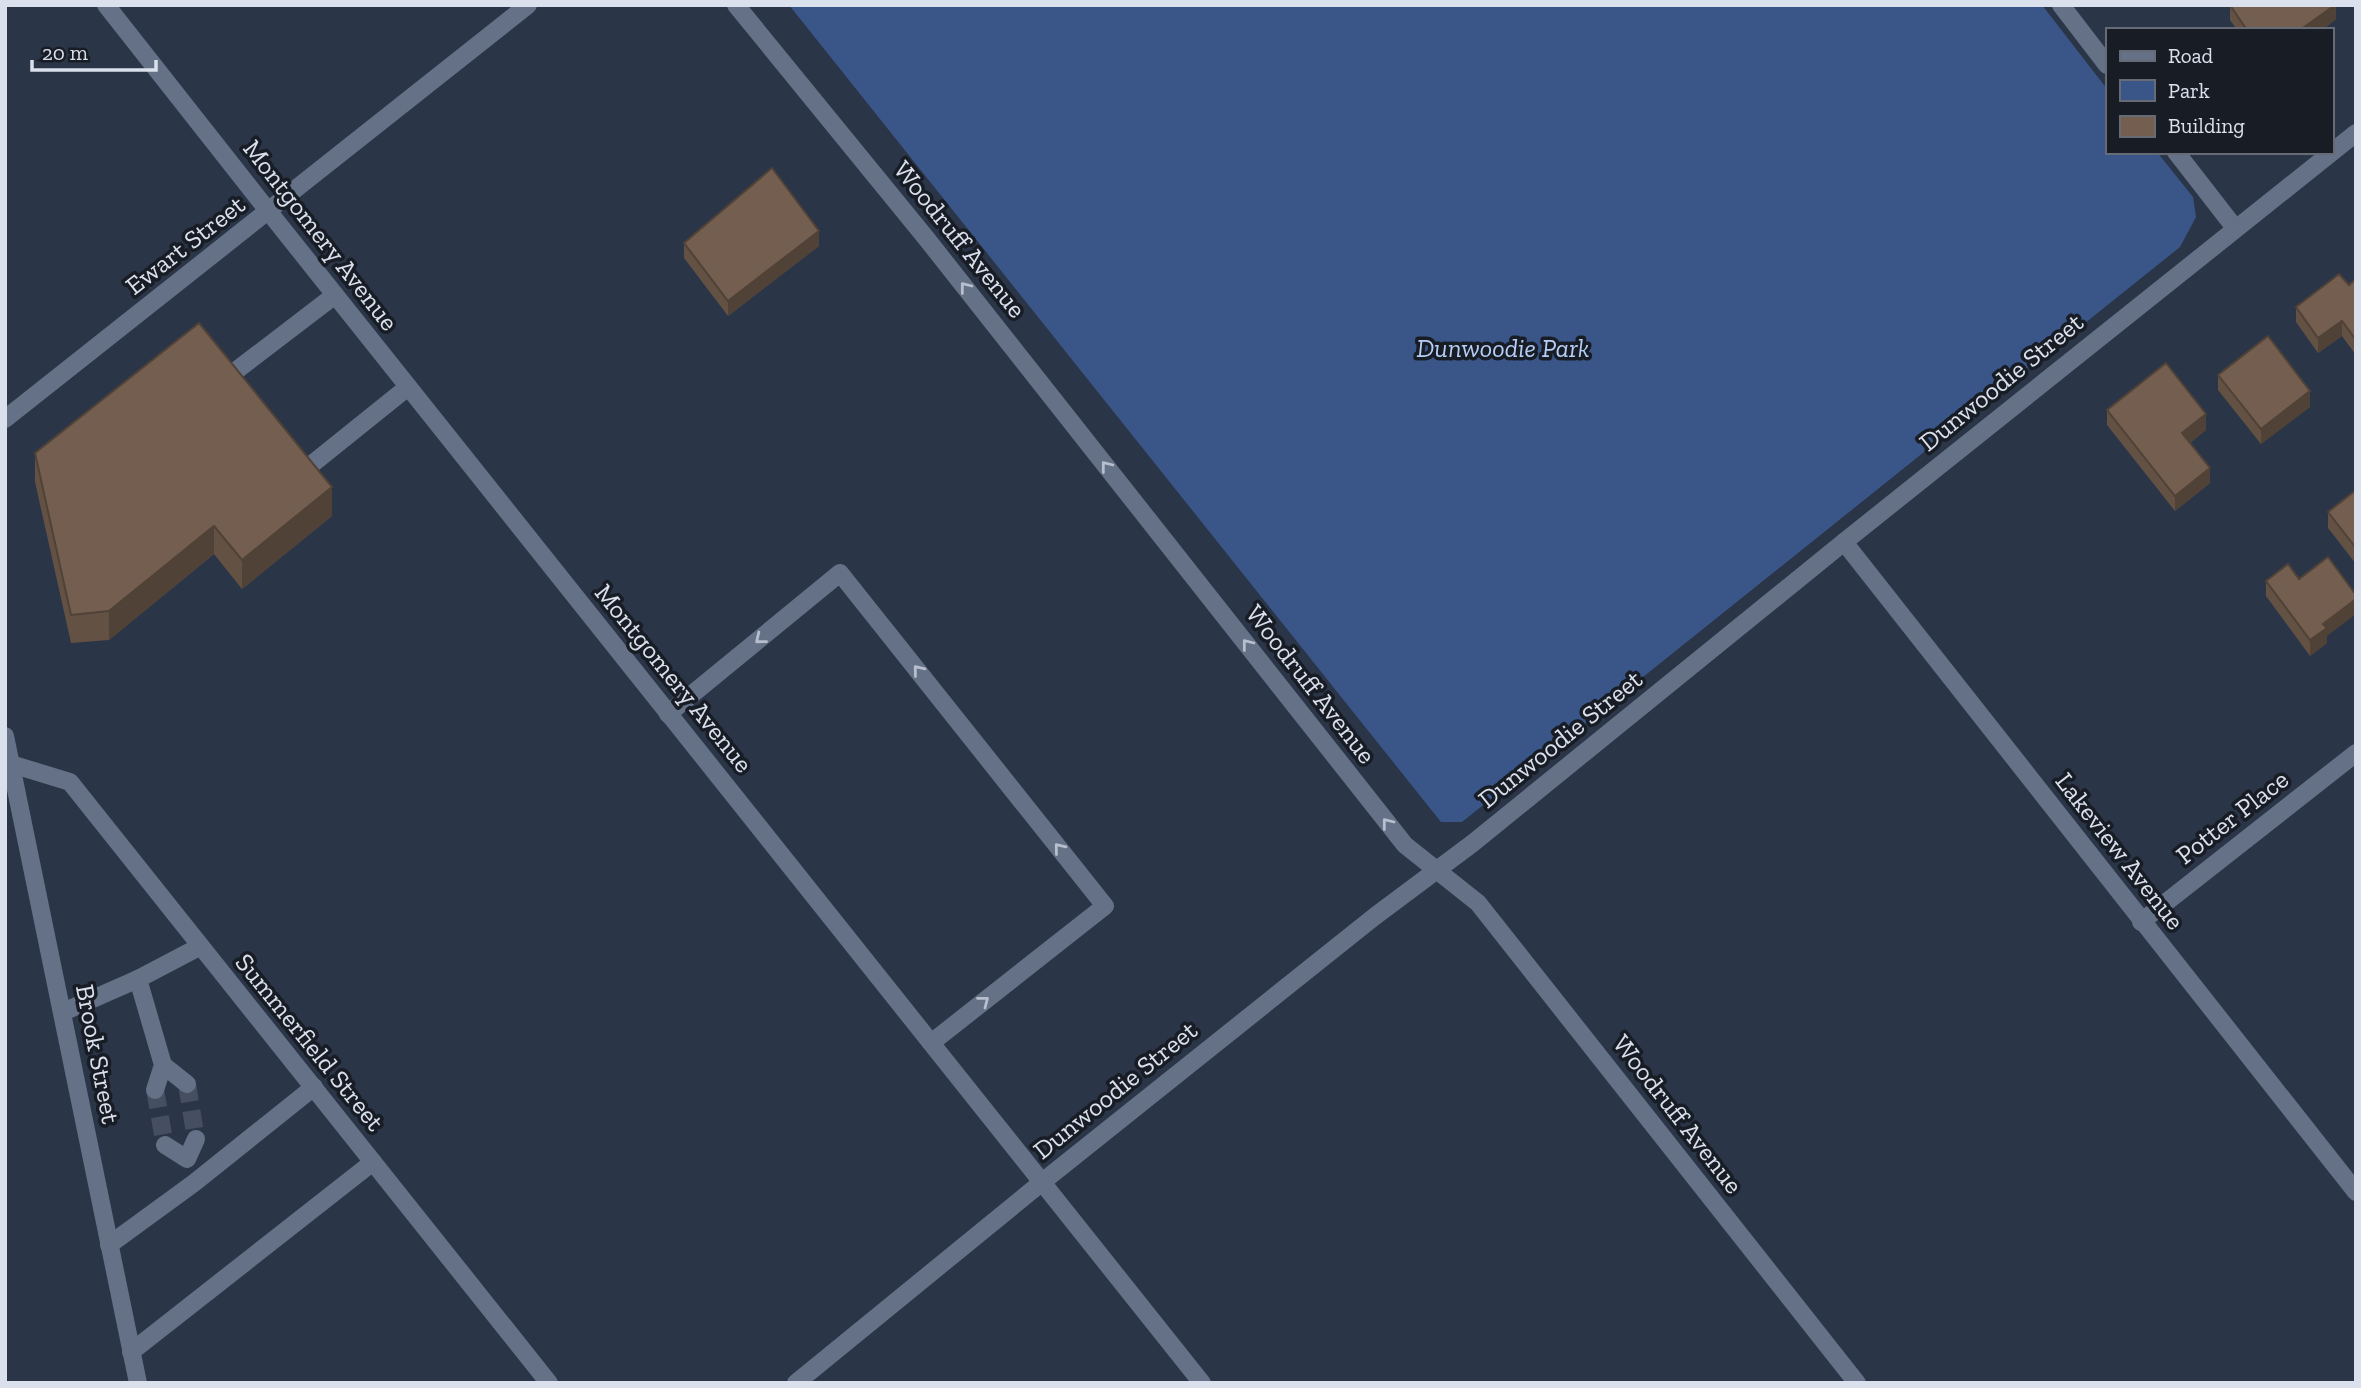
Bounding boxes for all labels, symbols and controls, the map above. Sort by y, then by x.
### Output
scale bar [32,28,156,72]
legend [2106,28,2333,154]
text: 20 m [42,40,88,65]
text: Road [2168,43,2214,68]
text: Park [2168,78,2210,103]
text: Building [2168,113,2245,138]
street label: Montgomery Avenue [236,133,406,337]
street label: Woodruff Avenue [887,154,1033,324]
street label: Ewart Street [119,188,251,302]
one-way arrow [961,282,973,295]
street label: Dunwoodie Street [1913,306,2090,458]
park label: Dunwoodie Park [1417,332,1589,364]
one-way arrow [1101,461,1114,473]
street label: Montgomery Avenue [588,577,760,779]
street label: Woodruff Avenue [1239,598,1383,770]
one-way arrow [756,631,769,643]
one-way arrow [1242,640,1255,652]
street label: Dunwoodie Street [1472,663,1649,815]
one-way arrow [913,666,926,678]
street label: Potter Place [2169,763,2295,871]
street label: Lakeview Avenue [2049,766,2191,936]
one-way arrow [1383,818,1396,831]
one-way arrow [1055,844,1068,856]
street label: Summerfield Street [229,947,392,1137]
street label: Brook Street [69,982,127,1127]
one-way arrow [977,997,989,1010]
street label: Dunwoodie Street [1027,1014,1204,1166]
street label: Woodruff Avenue [1606,1028,1750,1200]

